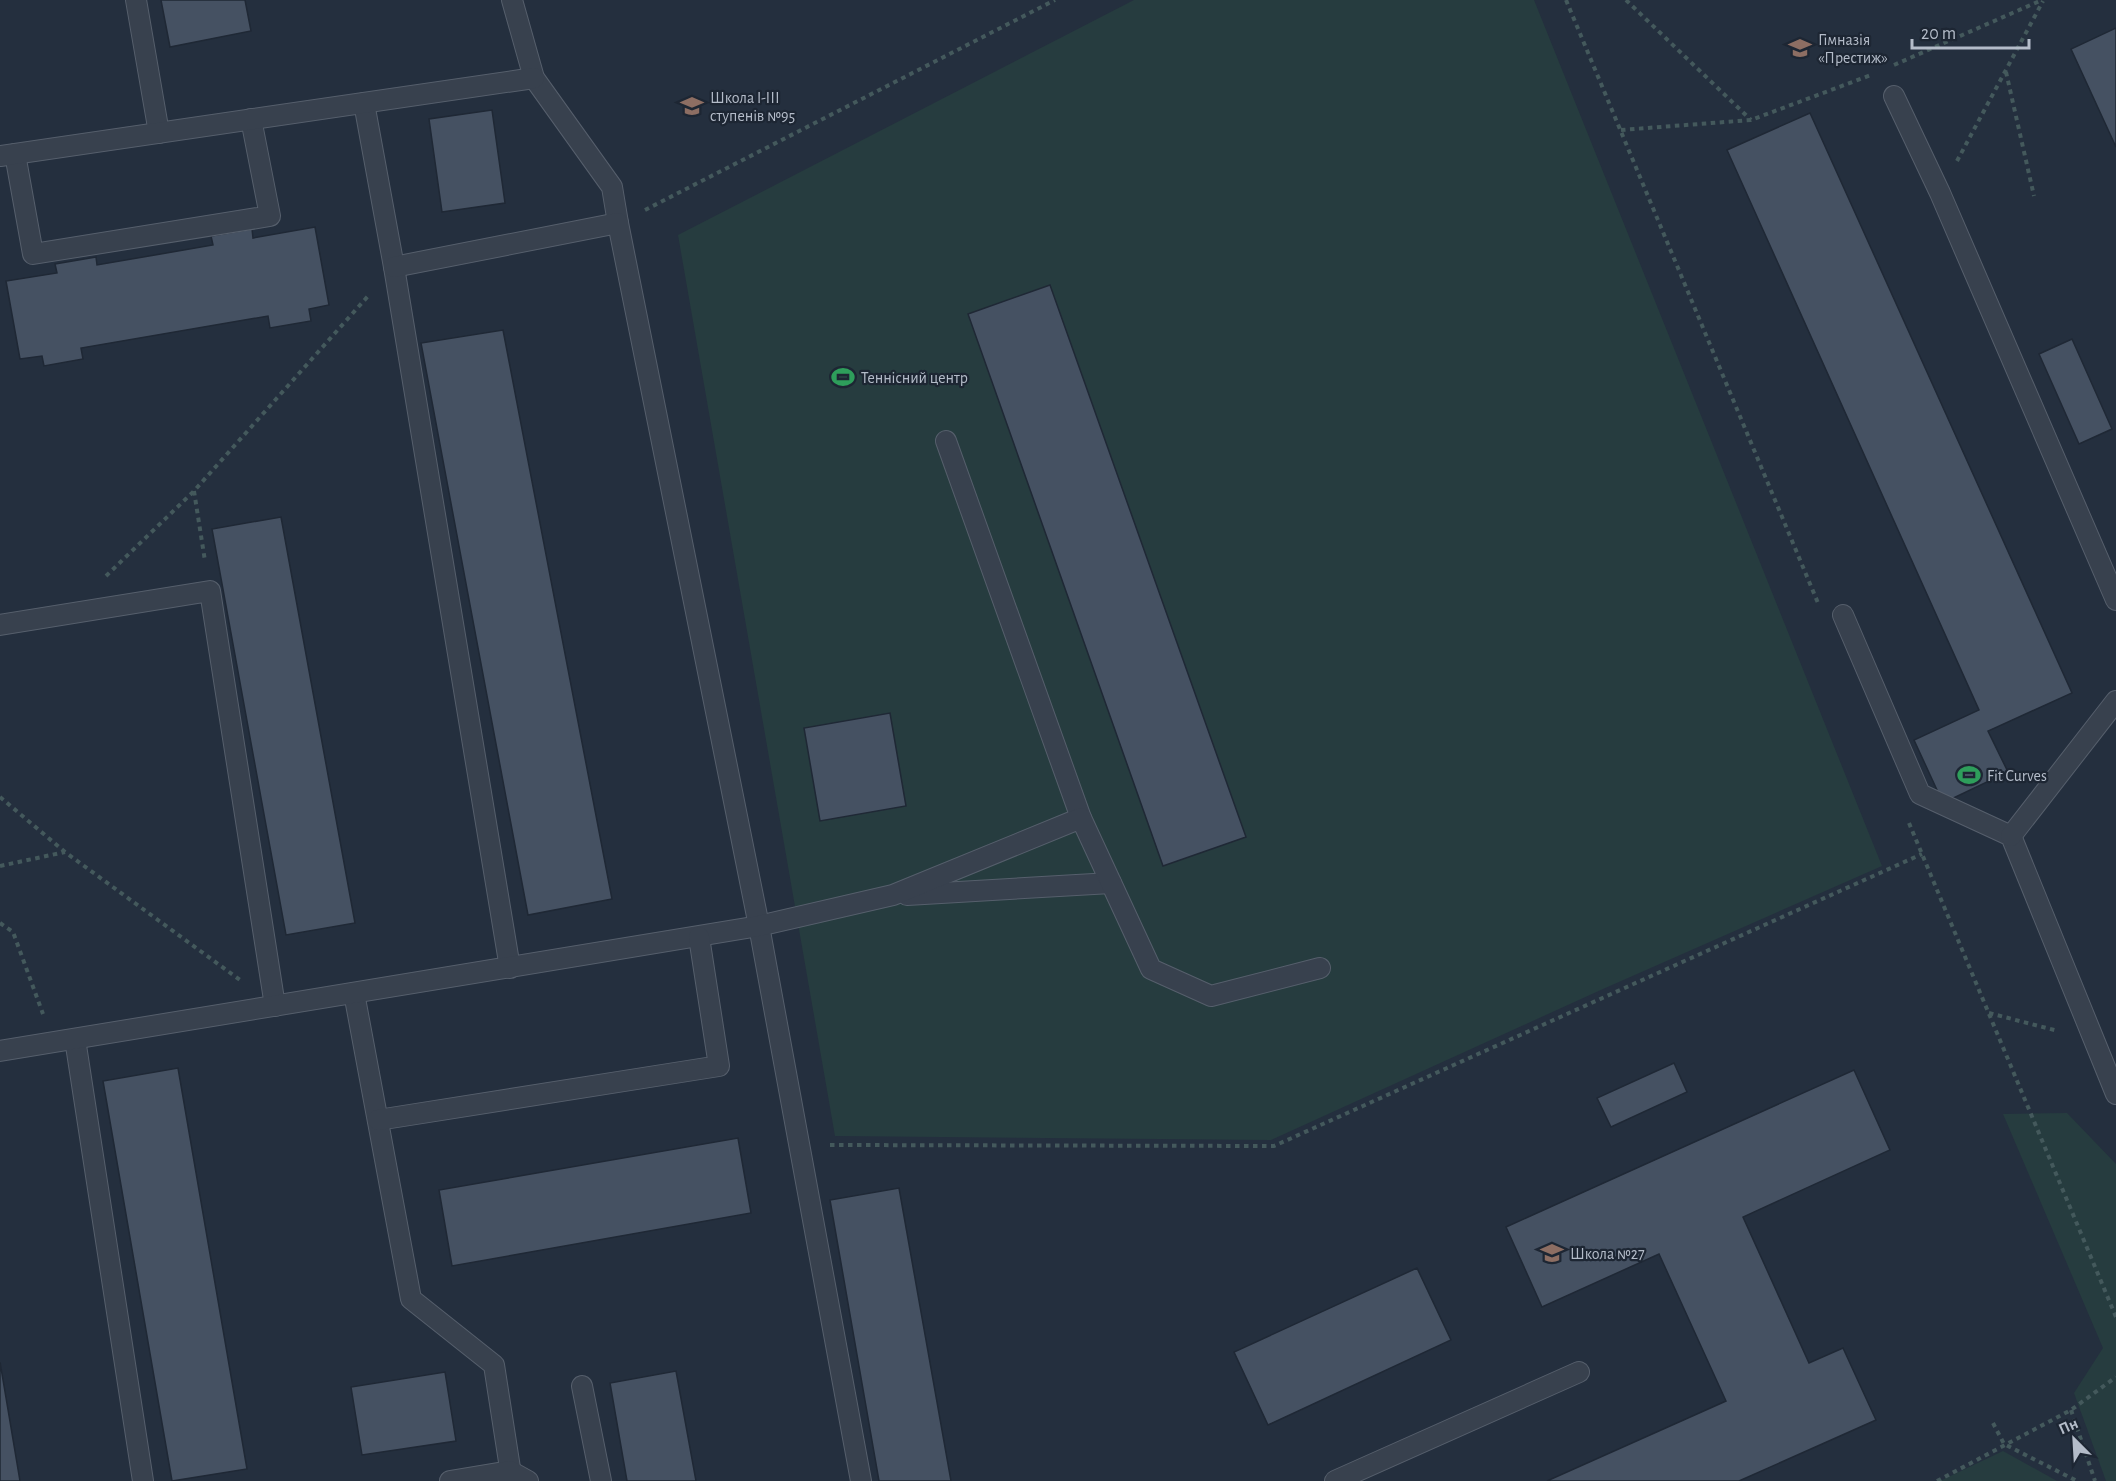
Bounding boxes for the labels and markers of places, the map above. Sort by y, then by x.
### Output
place label: Гімназія «Престиж» [1818,32,1888,66]
school or university icon: Гімназія «Престиж» [1787,35,1813,61]
place label: Школа І-ІІІ ступенів №95 [710,90,795,125]
school or university icon: Школа І-ІІІ ступенів №95 [679,93,705,119]
sports icon: Теннісний центр [830,364,856,390]
place label: Теннісний центр [861,370,968,386]
sports icon: Fit Curves [1956,762,1982,788]
place label: Fit Curves [1987,768,2047,784]
school or university icon: Школа №27 [1539,1240,1565,1266]
place label: Школа №27 [1570,1246,1645,1262]

